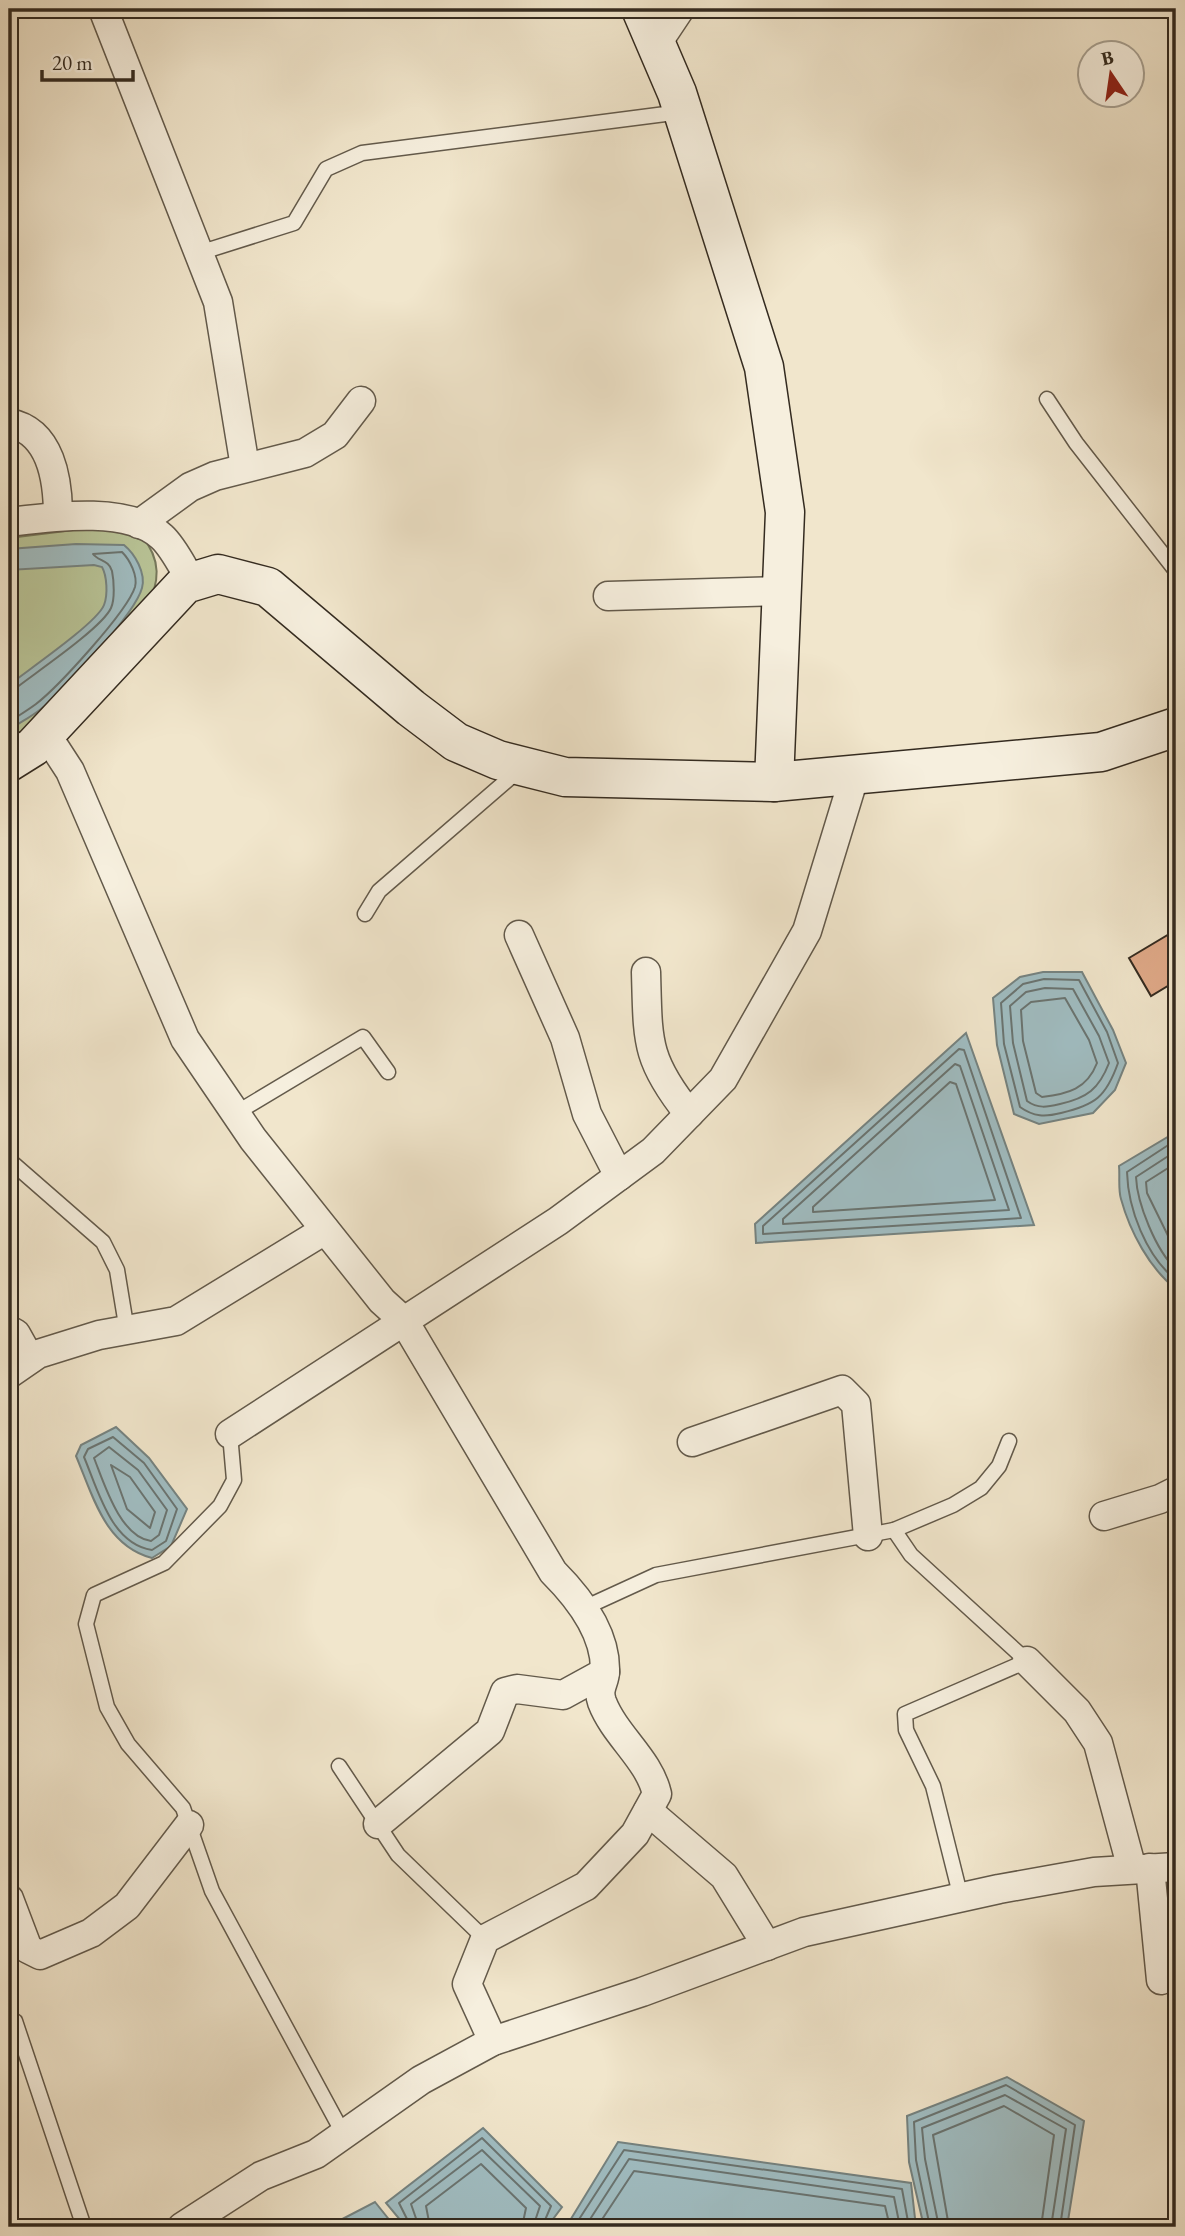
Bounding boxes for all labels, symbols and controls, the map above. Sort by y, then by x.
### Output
scale bar [42,38,133,82]
north arrow [1076,38,1146,108]
text: B [1099,44,1116,71]
text: 20 m [52,49,93,76]

